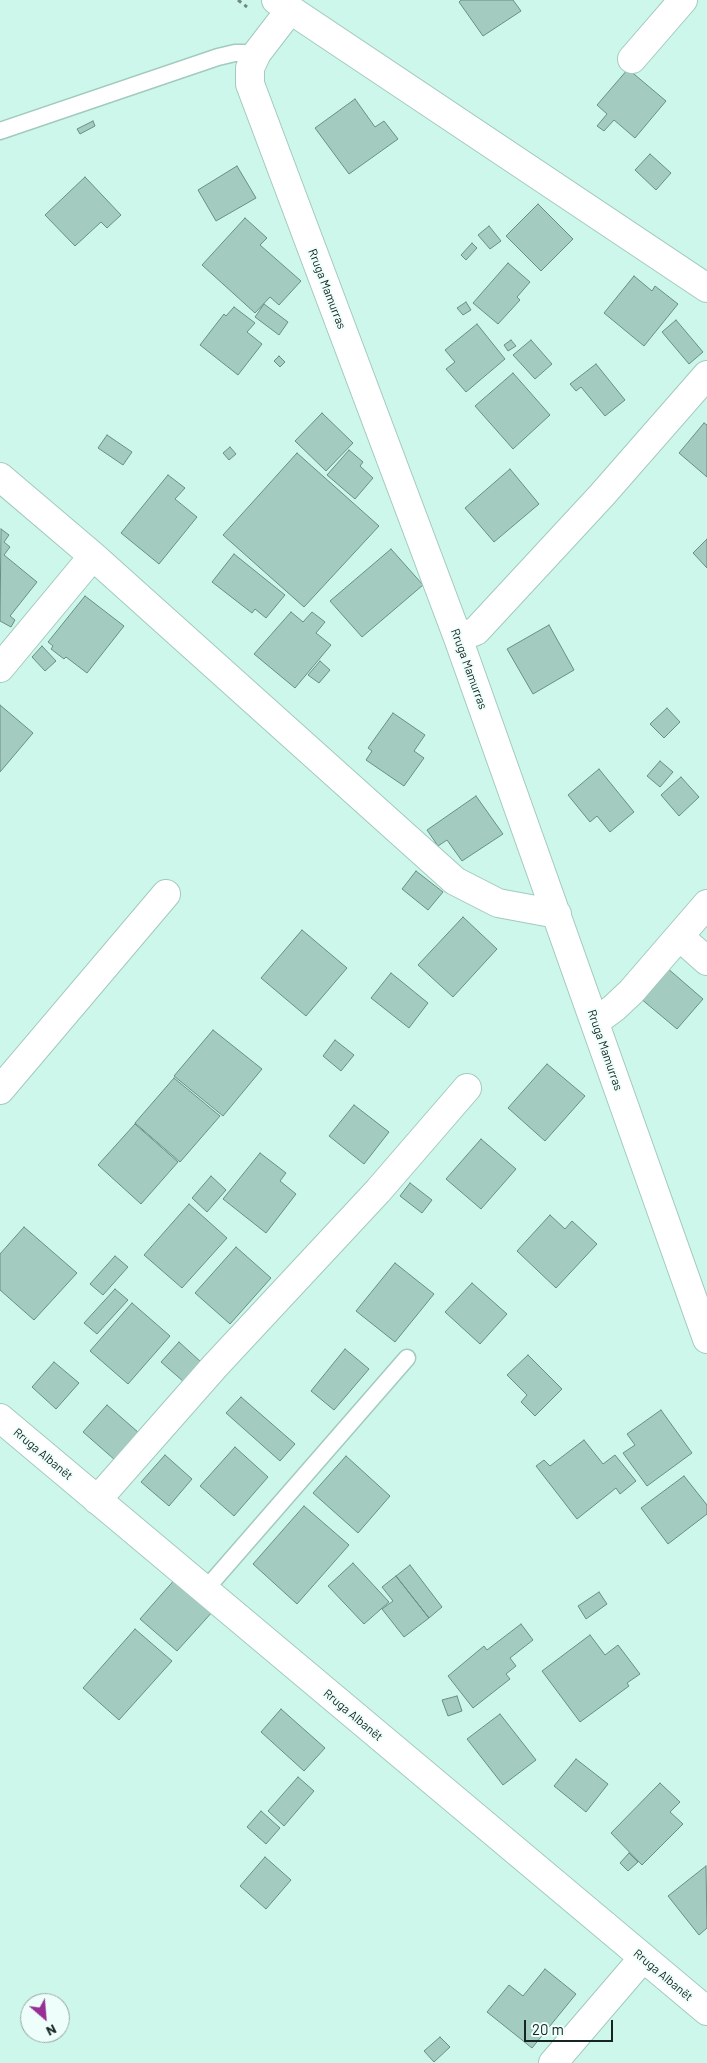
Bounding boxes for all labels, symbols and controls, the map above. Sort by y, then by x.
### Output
street label: Rruga Mamurras [305,247,349,331]
street label: Rruga Mamurras [448,627,490,711]
street label: Rruga Mamurras [584,1008,626,1092]
street label: Rruga Albanët [10,1425,76,1483]
street label: Rruga Albanët [320,1686,386,1744]
street label: Rruga Albanët [630,1946,696,2004]
north arrow [20,1993,70,2043]
scale bar [527,2010,616,2042]
text: 20 m [532,2020,564,2038]
text: N [44,2021,60,2041]

